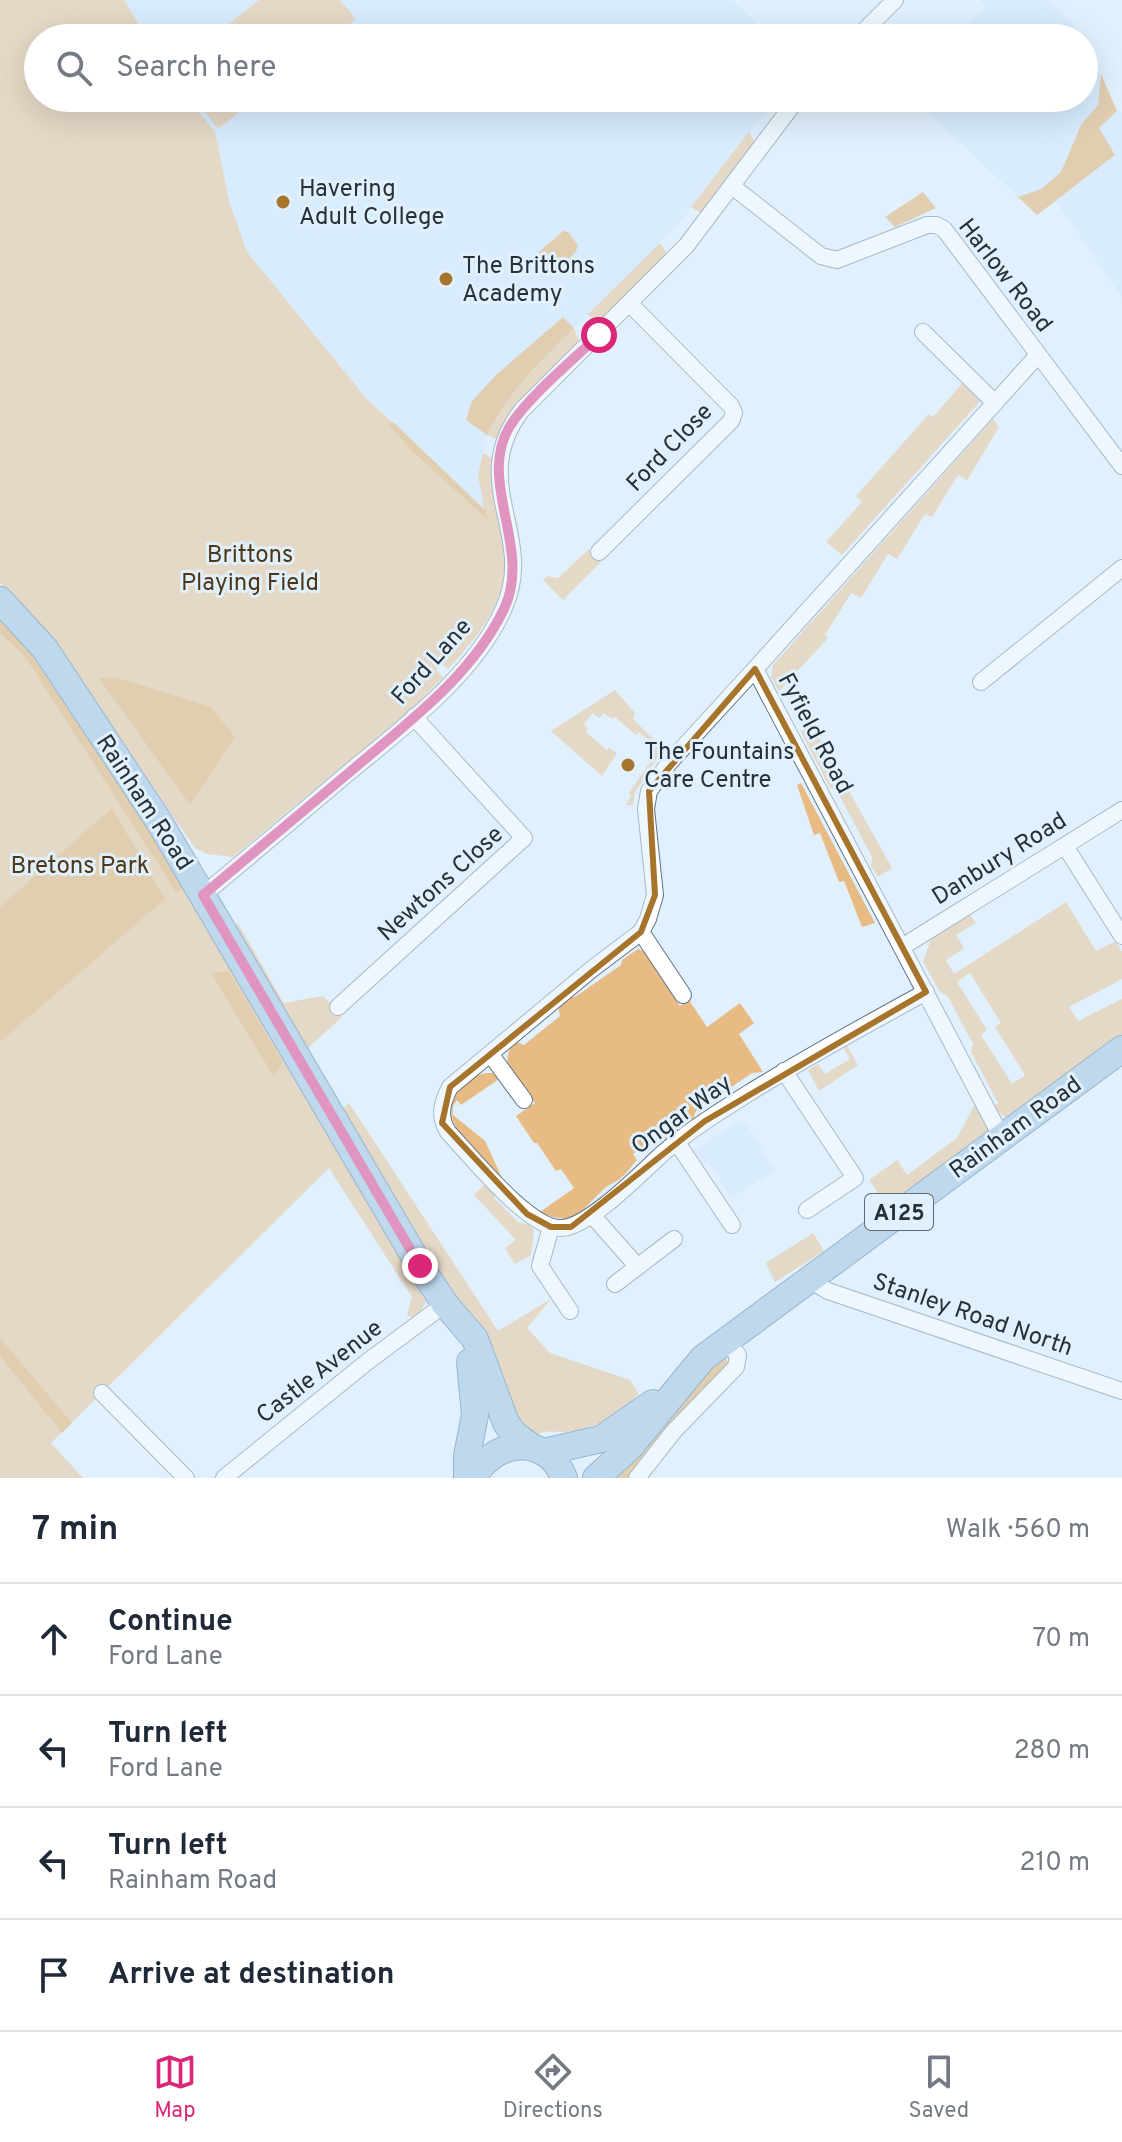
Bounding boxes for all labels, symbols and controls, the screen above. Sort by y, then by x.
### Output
search box [24,24,1098,112]
icon: search [52,46,96,90]
text: Search here [116,50,276,87]
place label: Havering Adult College [299,175,444,233]
marker: Havering Adult College [274,193,292,211]
street label: Harlow Road [951,213,1058,339]
place label: The Brittons Academy [462,252,595,310]
marker: The Brittons Academy [437,270,455,288]
route start [581,317,617,353]
street label: Ford Close [621,398,720,499]
park label: Brittons Playing Field [181,541,319,599]
street label: Ford Lane [386,613,479,712]
street label: Fyfield Road [770,668,859,799]
street label: Rainham Road [88,729,198,877]
place label: The Fountains Care Centre [644,738,795,796]
marker: The Fountains Care Centre [619,756,637,774]
street label: Danbury Road [927,806,1073,913]
street label: Newtons Close [372,820,510,949]
park label: Bretons Park [10,852,150,882]
street label: Ongar Way [626,1069,738,1162]
street label: Rainham Road [944,1071,1088,1187]
road number: A125 [865,1194,933,1230]
route end [402,1248,438,1284]
street label: Stanley Road North [868,1268,1076,1364]
street label: Castle Avenue [251,1314,389,1431]
text: 7 min [32,1509,118,1552]
text: Walk · 560 m [946,1514,1090,1547]
text: Continue [108,1604,233,1641]
icon: ahead [32,1617,76,1661]
text: 70 m [1032,1623,1090,1656]
text: Ford Lane [108,1641,223,1674]
text: Turn left [108,1716,228,1753]
icon: left [32,1729,76,1773]
text: 280 m [1014,1735,1090,1768]
text: Ford Lane [108,1753,223,1786]
text: Turn left [108,1828,228,1865]
icon: left [32,1841,76,1885]
text: 210 m [1020,1847,1090,1880]
text: Rainham Road [108,1865,277,1898]
icon: arrive [32,1953,76,1997]
text: Arrive at destination [108,1957,394,1994]
tab: Map [153,2050,197,2125]
tab: Directions [503,2050,603,2125]
tab: Saved [909,2050,969,2125]

